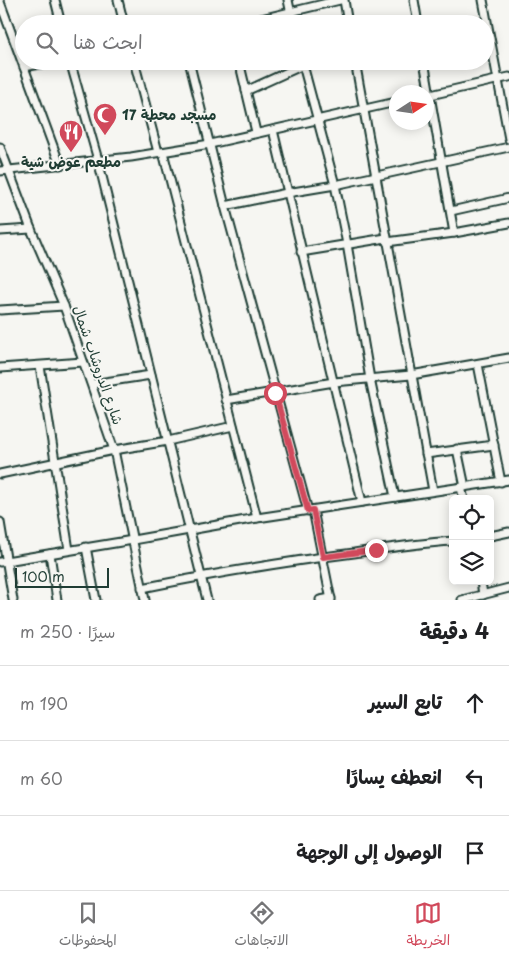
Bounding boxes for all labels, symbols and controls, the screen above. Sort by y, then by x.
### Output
search box [15,15,494,70]
text: ابحث هنا [73,27,143,55]
icon: search [33,29,61,57]
north arrow [389,85,434,130]
mosque icon: مسجد محطة 17 [92,102,118,136]
place label: مسجد محطة 17 [122,104,217,125]
restaurant icon: مطعم عوض شية [58,119,84,153]
place label: مطعم عوض شية [21,151,121,173]
street label: شارع الدروشاب شمال [68,302,129,427]
route start [264,382,287,405]
map controls [449,495,494,585]
button: locate [449,495,494,540]
route end [365,539,388,562]
button: layers [449,540,494,585]
scale bar [15,565,109,588]
text: 100 m [22,566,65,587]
text: 4 دقيقة [420,614,489,646]
text: سيرًا · 250 m [20,619,115,643]
text: تابع السير [368,687,442,715]
icon: ahead [461,689,489,717]
text: 190 m [20,691,68,715]
text: انعطف يسارًا [346,762,442,790]
icon: left [461,764,489,792]
text: 60 m [20,766,63,790]
text: الوصول إلى الوجهة [296,837,442,865]
icon: arrive [461,839,489,867]
tab: المحفوظات [59,899,117,953]
tab: الاتجاهات [234,899,289,953]
tab: الخريطة [406,899,450,953]

